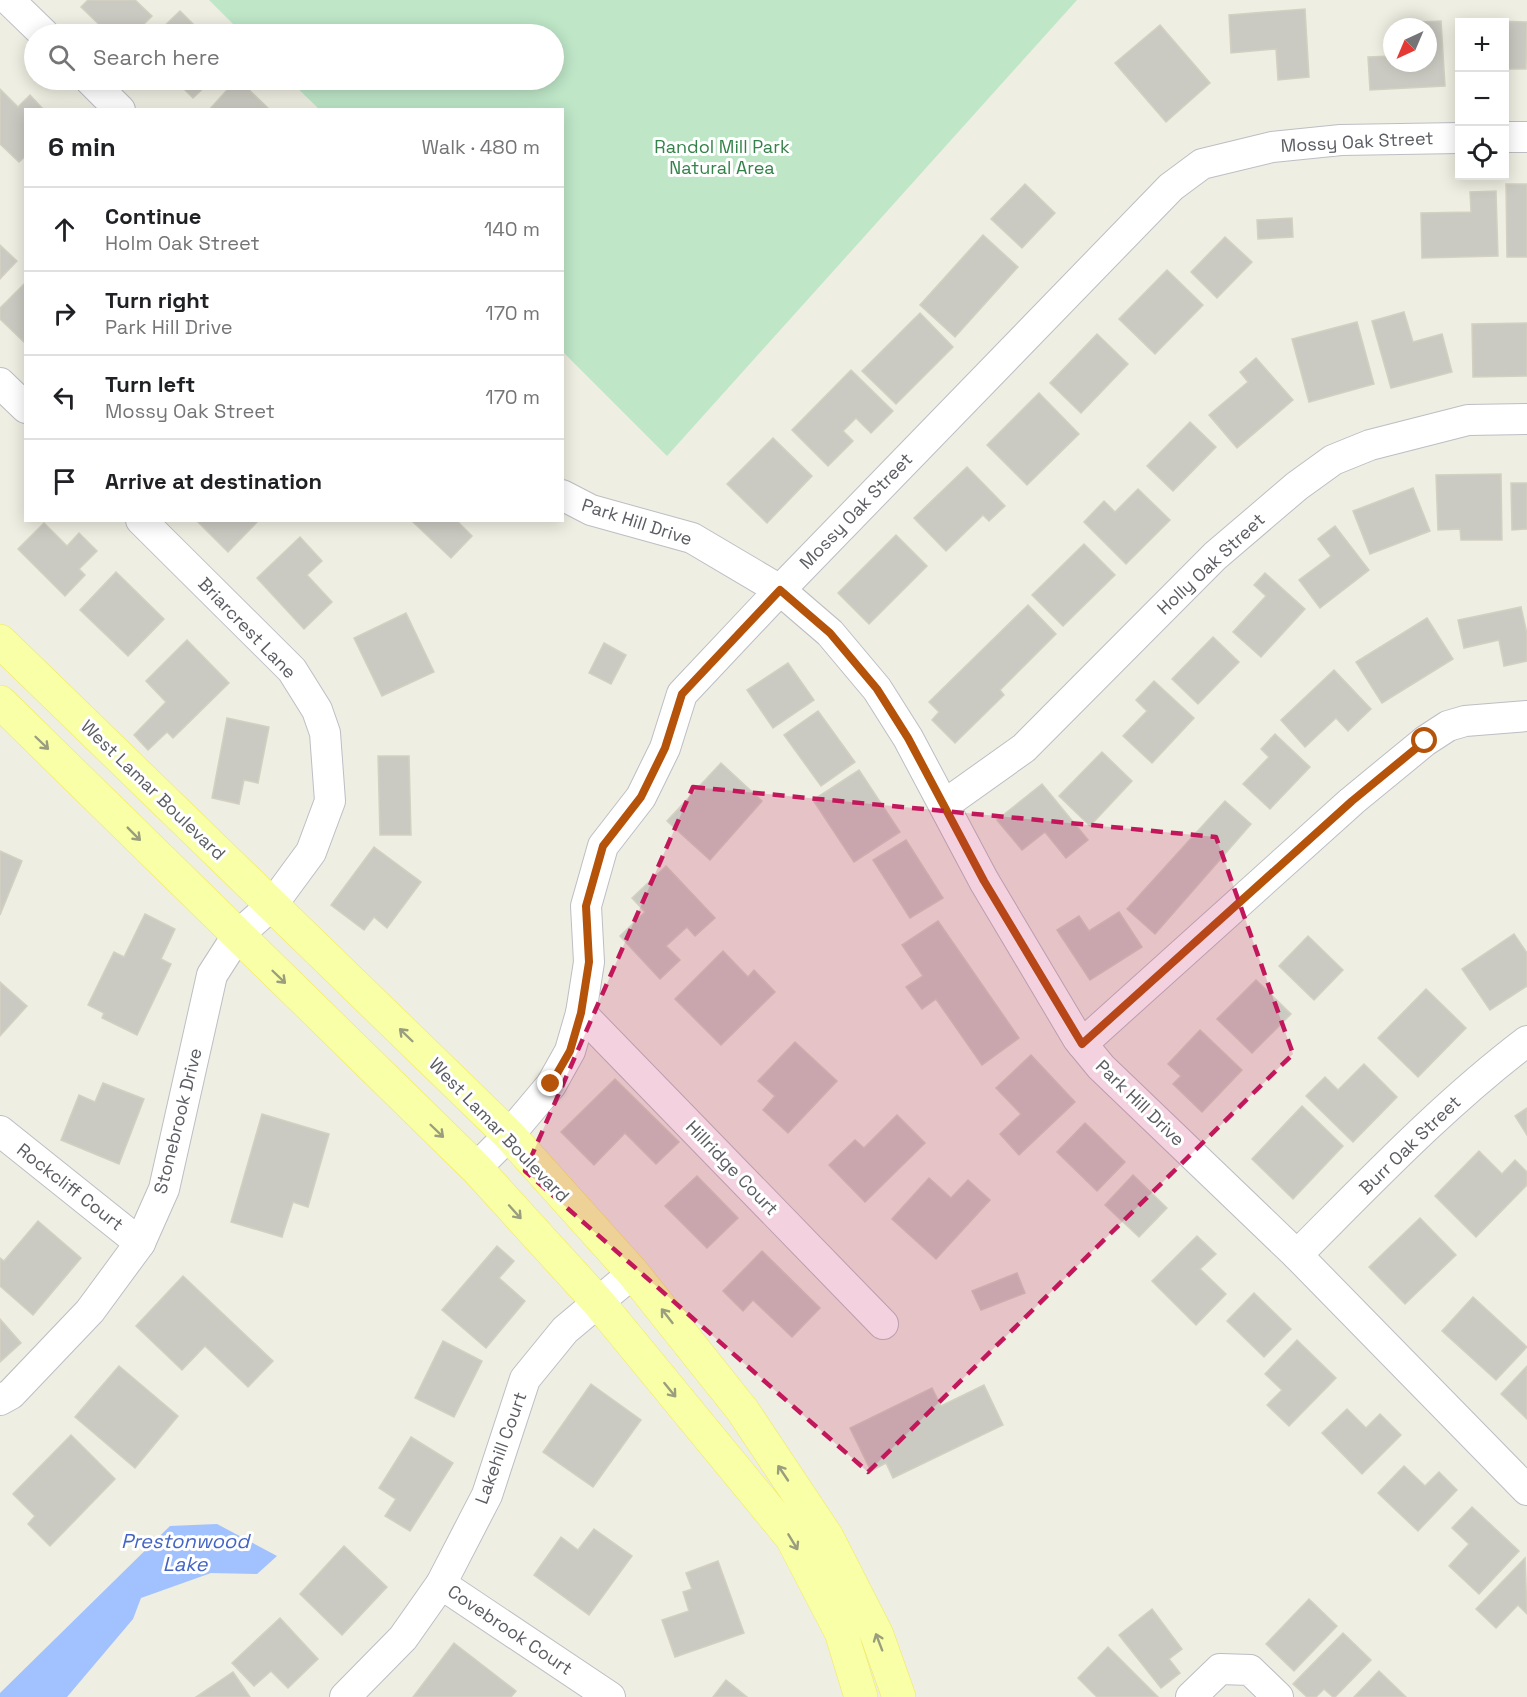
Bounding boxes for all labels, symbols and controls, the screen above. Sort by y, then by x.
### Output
north arrow [1383,18,1437,72]
map controls [1455,18,1509,180]
button: + [1455,18,1509,72]
search box [24,24,564,90]
icon: search [45,41,78,74]
text: Search here [93,43,220,71]
button: − [1455,72,1509,126]
street label: Mossy Oak Street [1280,126,1434,157]
button: locate [1455,126,1509,180]
text: 6 min [48,130,116,164]
text: Walk · 480 m [421,134,540,160]
park label: Randol Mill Park Natural Area [654,135,790,179]
text: Continue [105,202,201,230]
icon: ahead [48,213,81,246]
text: 140 m [484,216,540,242]
text: Holm Oak Street [105,230,260,256]
text: Turn right [105,286,210,314]
icon: right [48,297,81,330]
text: 170 m [485,300,540,326]
text: Park Hill Drive [105,314,233,340]
text: Turn left [105,370,195,398]
icon: left [48,381,81,414]
text: 170 m [485,384,540,410]
text: Mossy Oak Street [105,398,275,424]
street label: Mossy Oak Street [794,448,917,574]
icon: arrive [48,465,81,498]
text: Arrive at destination [105,467,322,495]
street label: Park Hill Drive [579,493,695,550]
street label: Holly Oak Street [1152,508,1269,619]
street label: Briarcrest Lane [193,572,301,683]
street label: West Lamar Boulevard [76,715,231,865]
route start [1411,727,1437,753]
one-way arrow [34,736,49,751]
one-way arrow [126,827,141,841]
one-way arrow [272,969,287,984]
one-way arrow [399,1028,414,1042]
street label: Stonebrook Drive [148,1046,207,1196]
street label: West Lamar Boulevard [424,1052,574,1207]
street label: Park Hill Drive [1091,1054,1190,1151]
route end [537,1070,563,1096]
street label: Burr Oak Street [1354,1090,1465,1199]
street label: Hillridge Court [681,1115,784,1220]
one-way arrow [430,1124,445,1138]
street label: Rockcliff Court [12,1138,128,1235]
one-way arrow [508,1204,522,1219]
one-way arrow [661,1308,674,1324]
one-way arrow [664,1382,677,1398]
street label: Lakehill Court [470,1389,531,1507]
one-way arrow [777,1464,790,1481]
water label: Prestonwood Lake [121,1528,251,1577]
one-way arrow [787,1533,799,1550]
street label: Covebrook Court [443,1579,577,1680]
one-way arrow [873,1633,884,1652]

